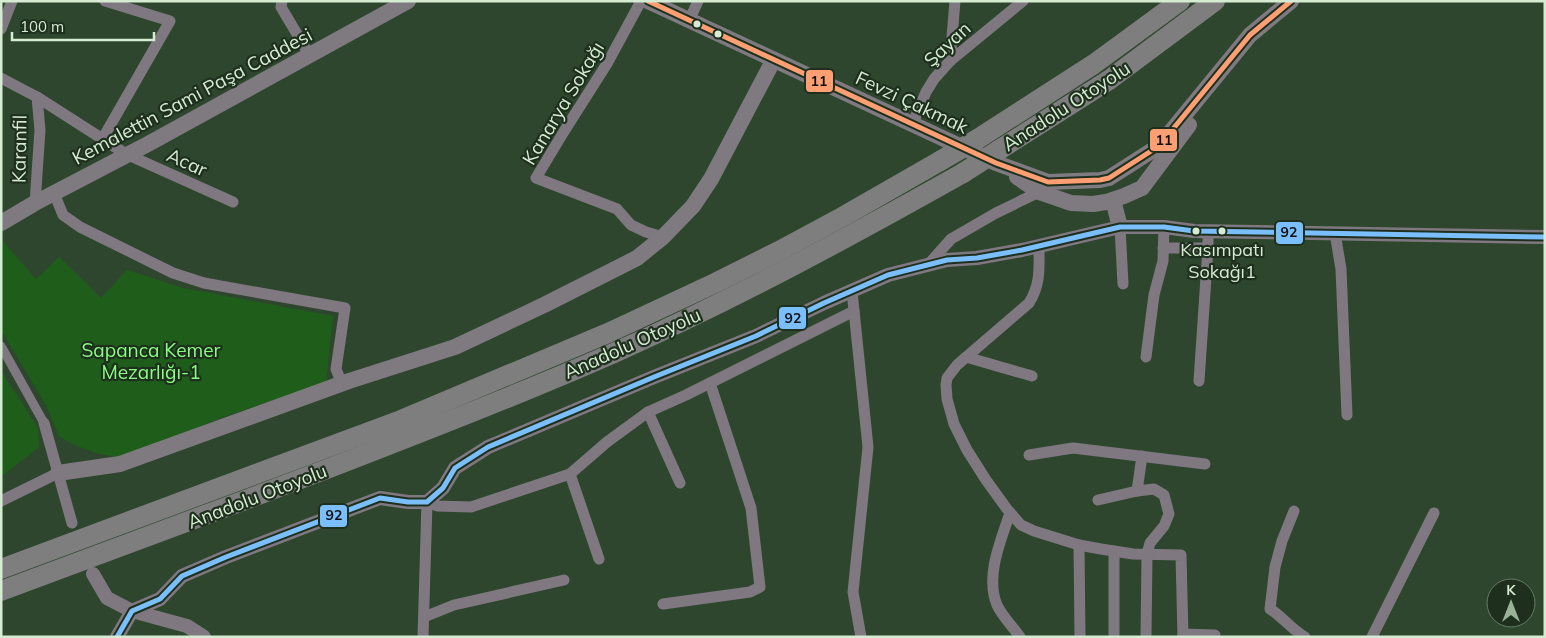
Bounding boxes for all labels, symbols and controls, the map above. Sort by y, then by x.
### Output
scale bar [12,10,155,42]
street label: Şayan [918,16,976,72]
text: 100 m [20,17,64,36]
unlabelled marker [692,19,702,29]
street label: Kemalettin Sami Paşa Caddesi [68,22,316,170]
unlabelled marker [713,29,723,39]
street label: Kanarya Sokağı [517,37,609,169]
street label: Anadolu Otoyolu [998,56,1134,156]
street label: Fevzi Çakmak [852,65,972,139]
line badge: 11 [805,69,834,93]
text: 11 [811,72,827,90]
street label: Karanfil [6,115,32,183]
line badge: 11 [1149,128,1178,152]
text: 11 [1156,131,1172,149]
street label: Acar [163,143,211,181]
line badge: 92 [1275,221,1304,245]
text: 92 [1281,223,1297,241]
unlabelled marker [1191,226,1201,236]
marker: Kasımpatı Sokağı1 [1217,226,1227,236]
place label: Kasımpatı Sokağı1 [1180,238,1264,283]
street label: Anadolu Otoyolu [560,302,704,384]
line badge: 92 [778,306,807,330]
text: 92 [785,309,801,327]
park label: Sapanca Kemer Mezarlığı-1 [82,338,221,384]
street label: Anadolu Otoyolu [184,458,330,534]
line badge: 92 [319,504,348,528]
text: 92 [326,506,342,524]
north arrow [1486,578,1536,628]
text: K [1506,581,1516,599]

